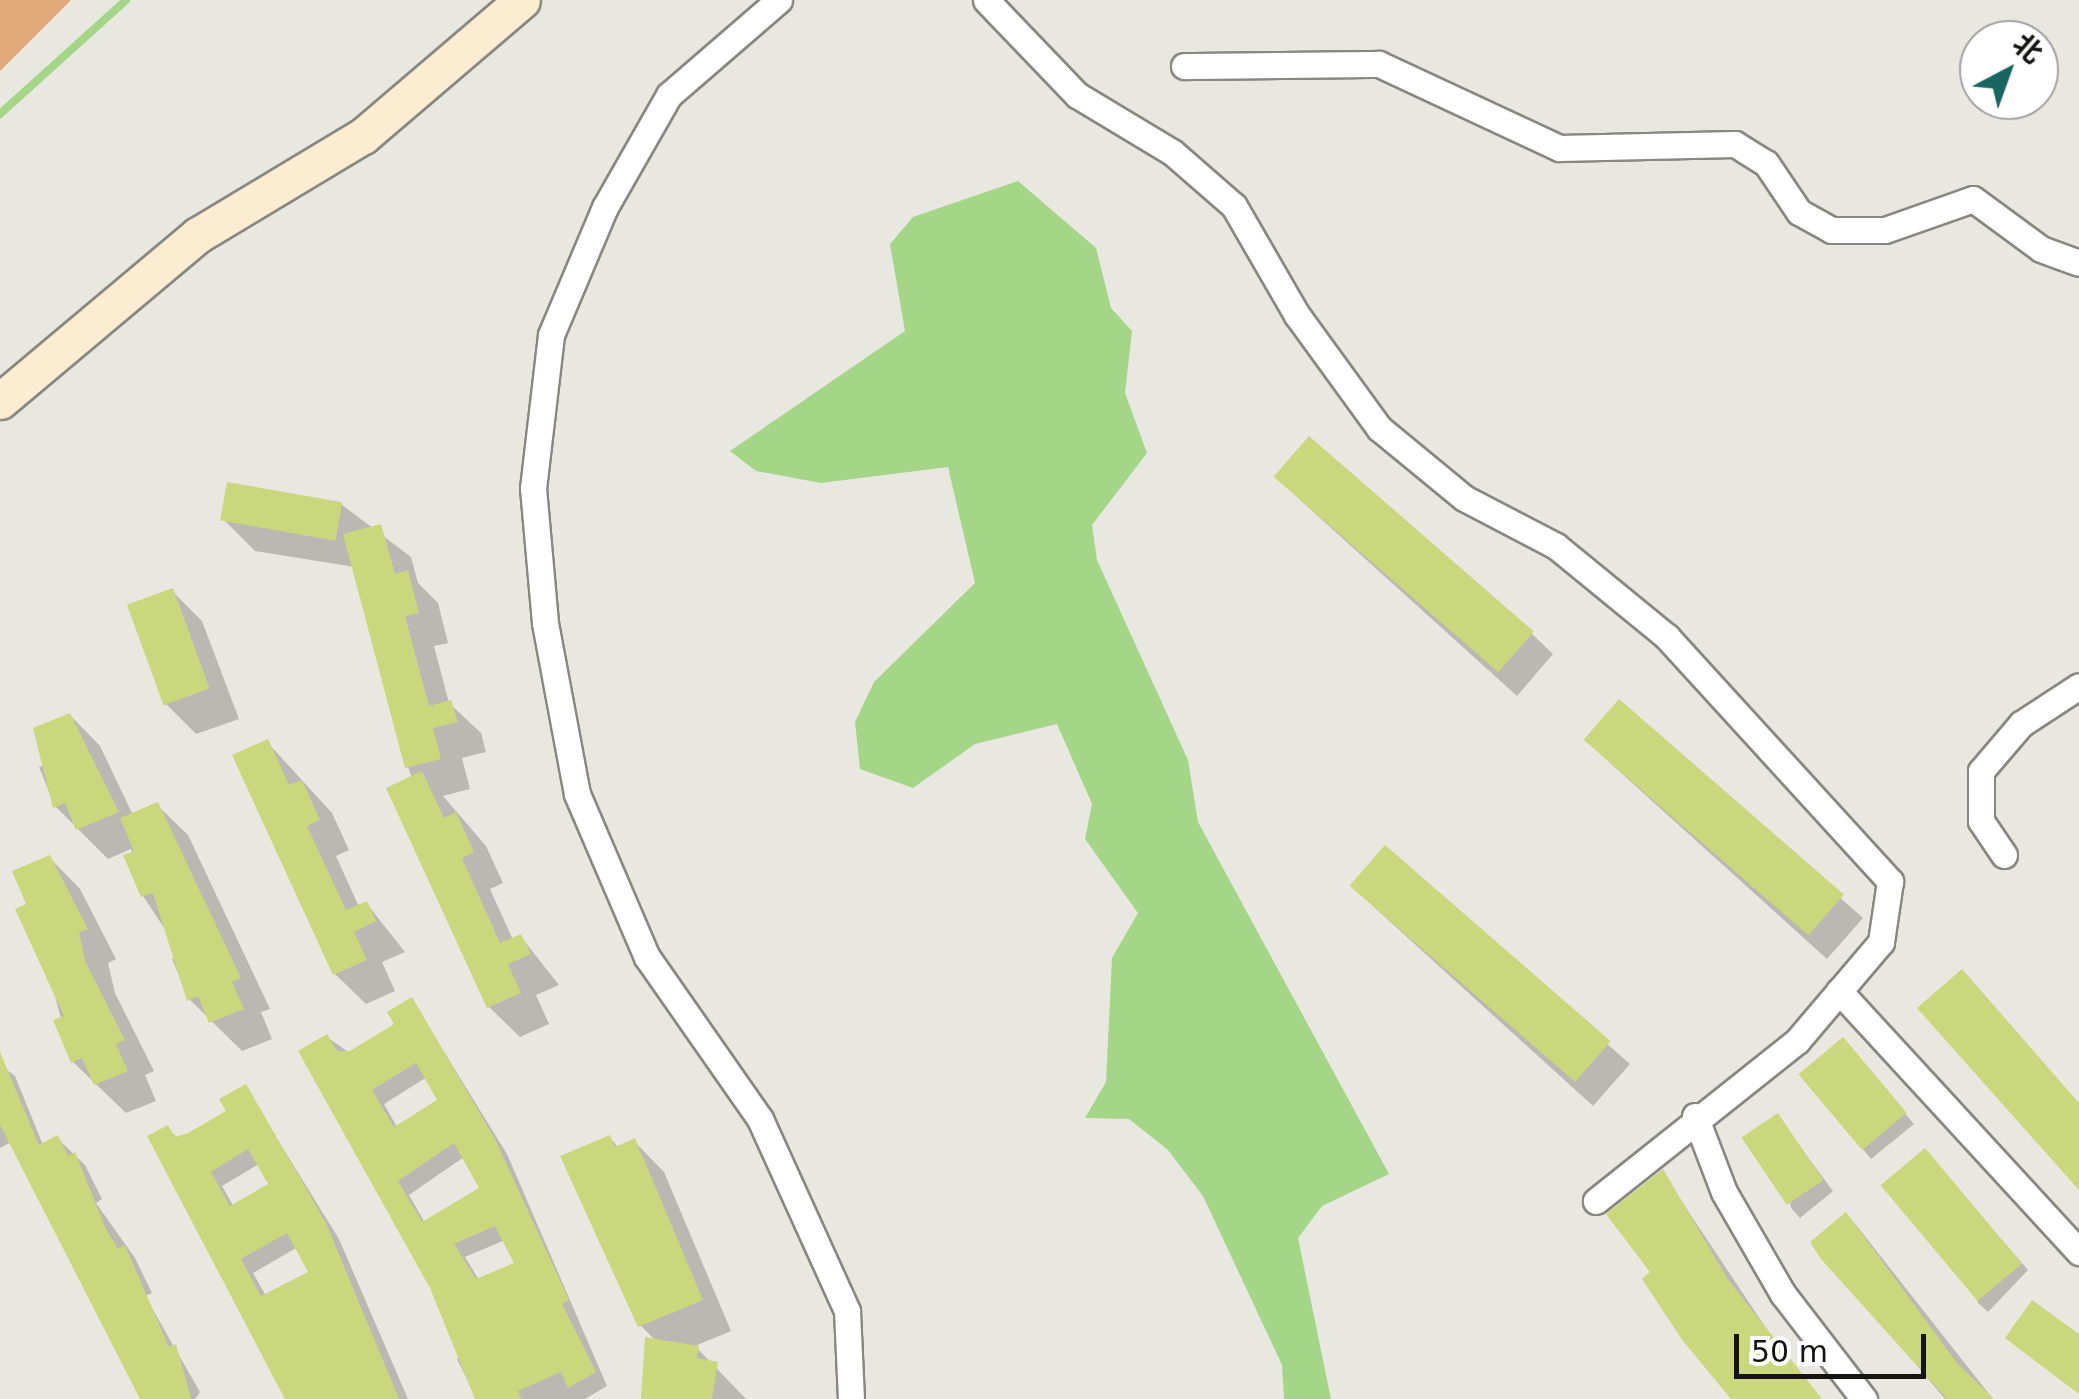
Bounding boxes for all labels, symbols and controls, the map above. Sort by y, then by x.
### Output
north arrow [1959,20,2059,120]
text: 北 [2006,27,2049,70]
scale bar [1739,1314,1932,1376]
text: 50 m [1751,1334,1828,1369]

